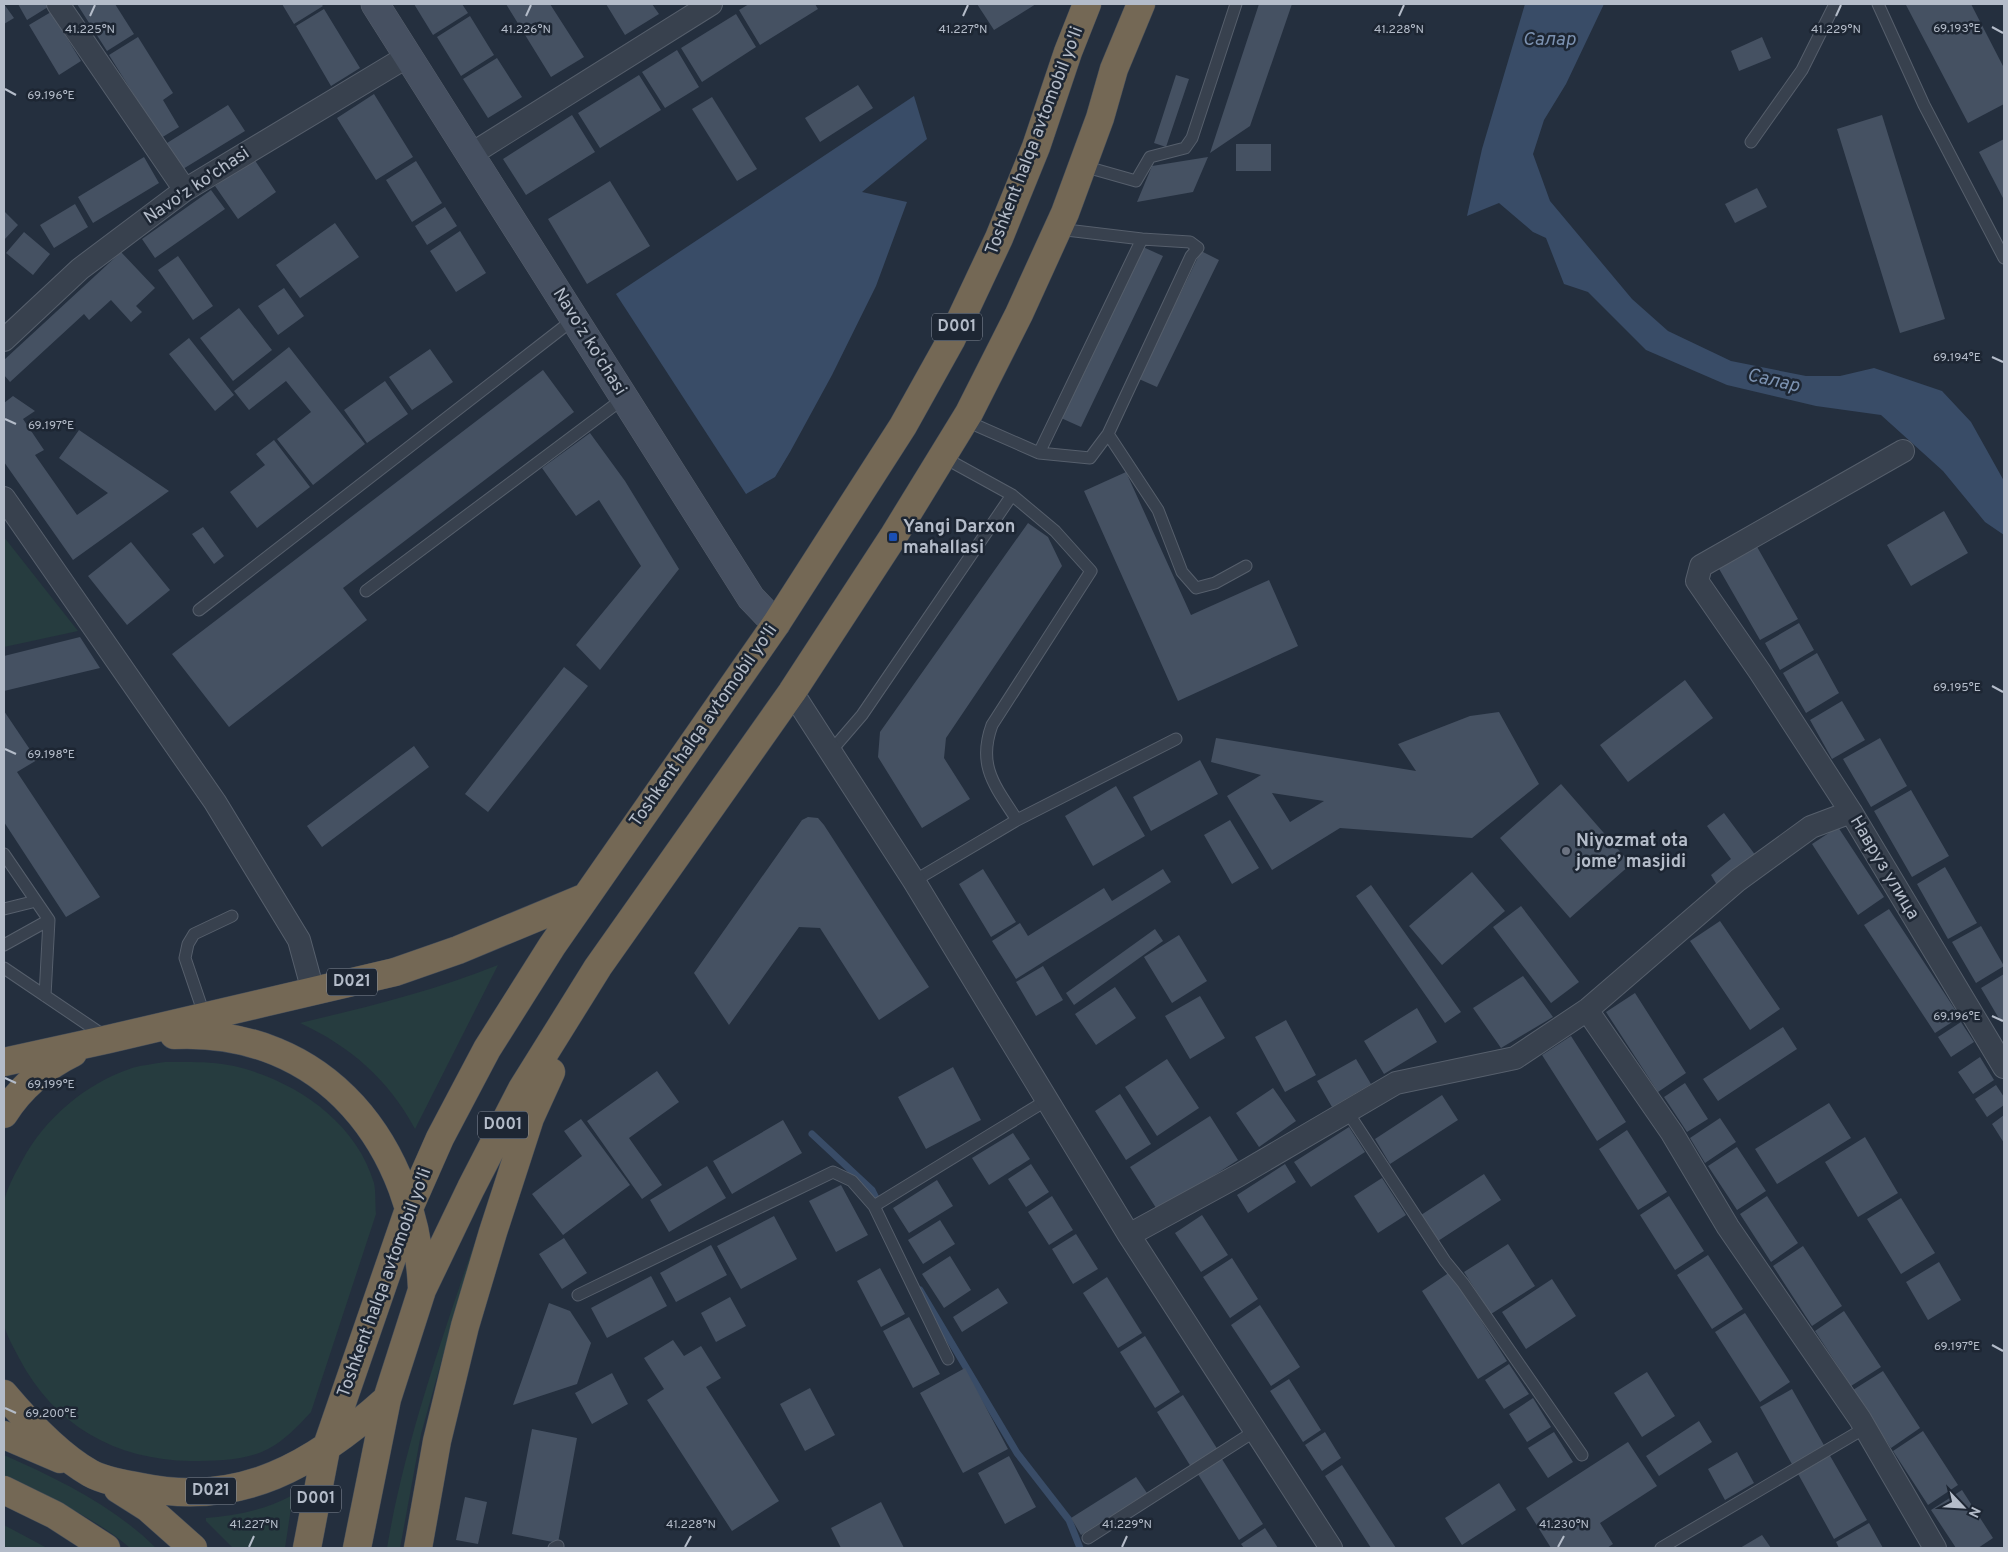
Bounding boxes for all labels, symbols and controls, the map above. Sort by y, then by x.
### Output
text: 69.193°E [1933,21,1981,37]
text: 41.225°N [65,22,115,38]
text: 41.226°N [501,22,551,38]
text: 41.227°N [939,22,987,38]
text: 41.228°N [1374,22,1424,38]
text: 41.229°N [1811,22,1861,38]
street label: Toshkent halqa avtomobil yo'li [981,24,1089,258]
water label: Салар [1522,28,1576,52]
text: 69.196°E [27,88,75,104]
street label: Navo'z ko'chasi [140,142,254,230]
street label: Navo'z ko'chasi [547,284,631,400]
road number: D001 [932,314,982,341]
text: 69.194°E [1933,350,1981,366]
water label: Салар [1744,363,1802,399]
text: 69.197°E [28,418,74,434]
place label: Yangi Darxon mahallasi [903,516,1015,560]
marker: Yangi Darxon mahallasi [887,531,899,543]
street label: Toshkent halqa avtomobil yo'li [625,620,783,832]
text: 69.195°E [1933,680,1981,696]
text: 69.198°E [27,747,75,763]
street label: Навруз улица [1844,812,1924,924]
place label: Niyozmat ota jome’ masjidi [1574,830,1688,874]
marker: Niyozmat ota jome’ masjidi [1560,845,1572,857]
road number: D021 [327,969,377,996]
text: 69.196°E [1933,1009,1981,1025]
text: 69.199°E [27,1077,75,1093]
road number: D001 [478,1112,528,1138]
street label: Toshkent halqa avtomobil yo'li [333,1165,437,1401]
text: 69.197°E [1934,1339,1980,1355]
text: 69.200°E [25,1406,77,1422]
road number: D021 [186,1478,236,1504]
north arrow [1938,1482,1988,1532]
road number: D001 [291,1486,341,1512]
text: N [1964,1504,1983,1520]
text: 41.227°N [230,1517,278,1533]
text: 41.228°N [666,1517,716,1533]
text: 41.229°N [1102,1517,1152,1533]
text: 41.230°N [1539,1517,1589,1533]

